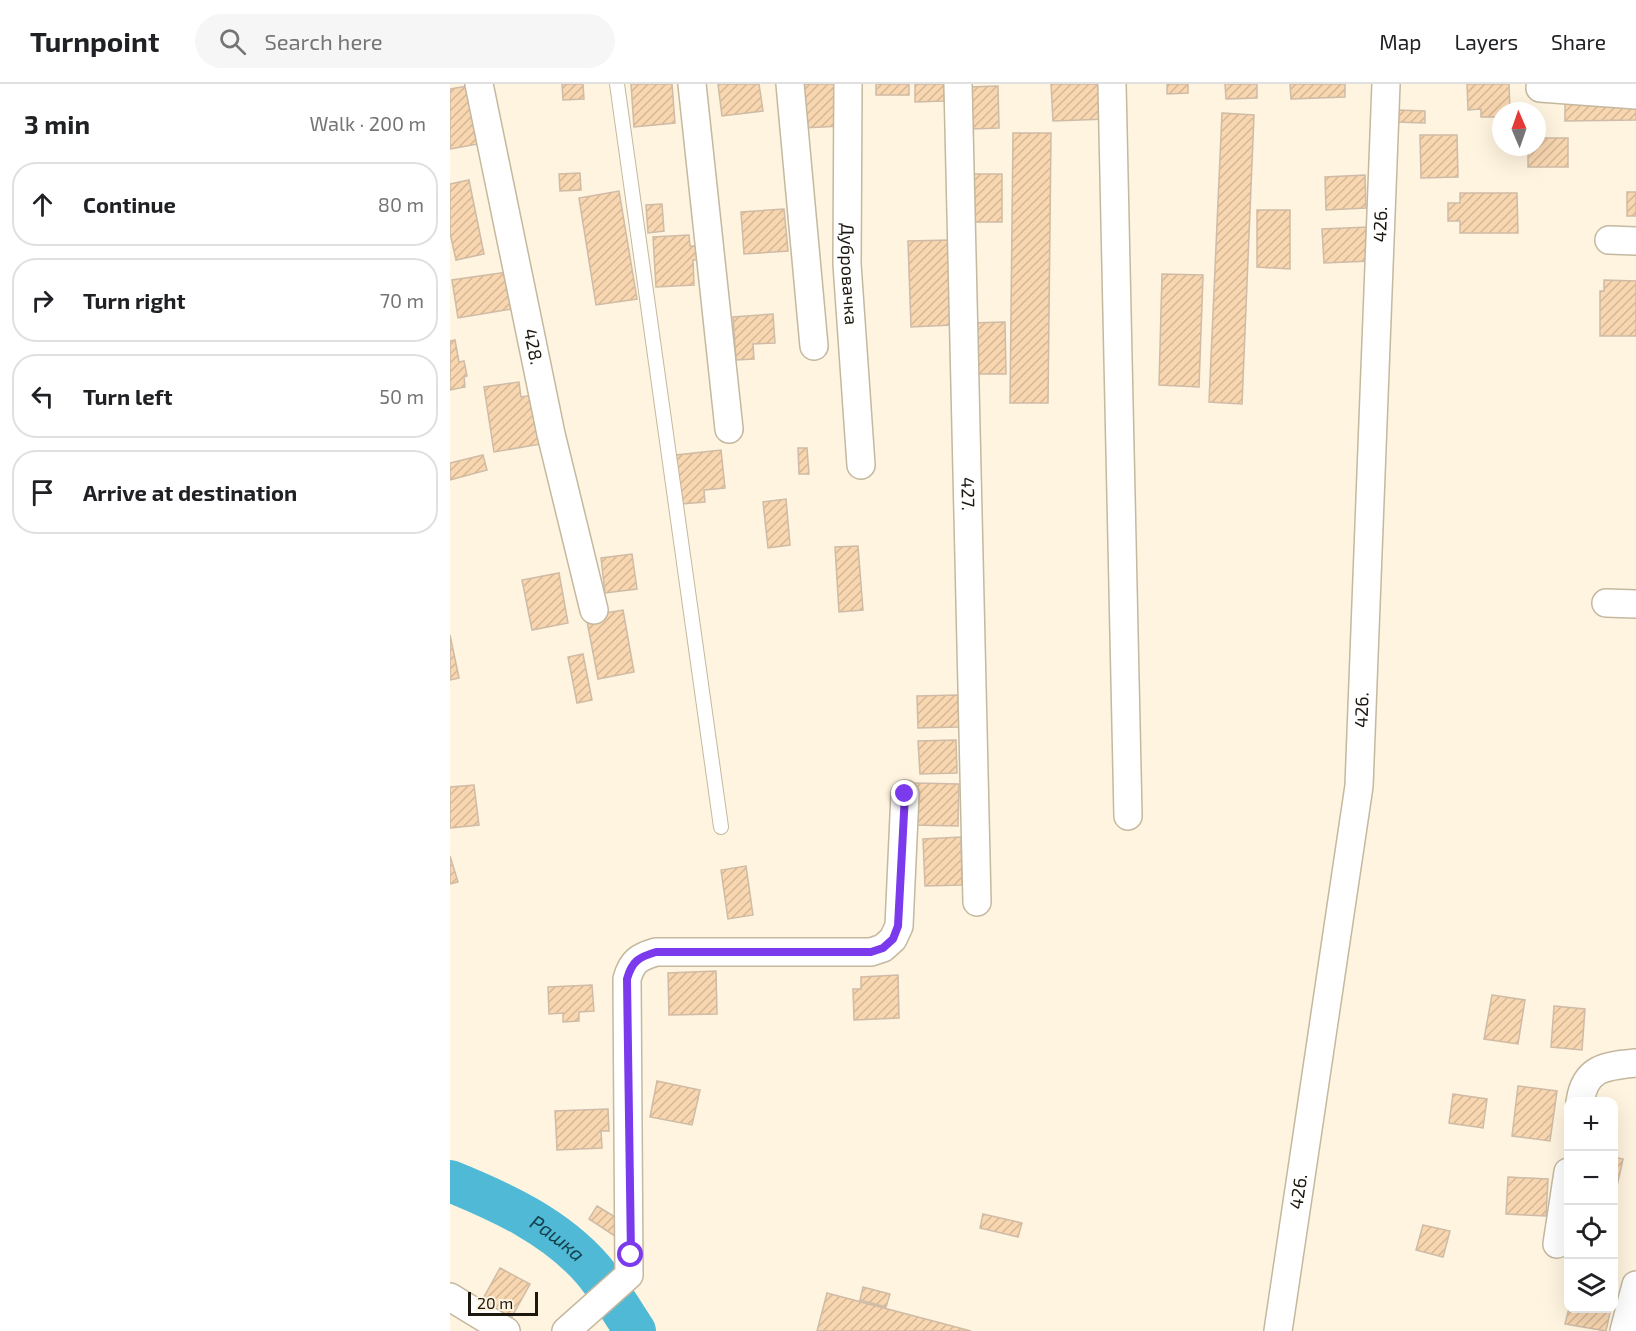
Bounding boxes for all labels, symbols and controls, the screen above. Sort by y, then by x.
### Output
search box [195,14,615,68]
text: Turnpoint [30,24,159,58]
icon: search [216,25,249,58]
text: Search here [264,28,383,54]
text: Map [1379,29,1421,54]
text: Layers [1454,29,1518,54]
text: Share [1551,29,1606,54]
north arrow [1492,102,1546,156]
text: 3 min [24,108,90,139]
text: Walk · 200 m [309,111,426,135]
icon: ahead [26,188,59,221]
text: Continue [83,191,176,217]
text: 80 m [378,192,424,216]
street label: 426. [1368,206,1391,243]
street label: Дубровачка [837,223,863,326]
icon: right [26,284,59,317]
text: Turn right [83,287,185,313]
text: 70 m [380,288,424,312]
street label: 428. [520,326,548,366]
icon: left [26,380,59,413]
text: Turn left [83,383,172,409]
text: 50 m [379,384,424,408]
icon: arrive [26,476,59,509]
street label: 427. [957,477,980,511]
text: Arrive at destination [83,479,297,505]
street label: 426. [1349,692,1373,728]
route end [891,780,917,806]
map controls [1564,1097,1618,1313]
button: + [1564,1097,1618,1151]
button: − [1564,1151,1618,1205]
street label: 426. [1284,1172,1311,1211]
button: locate [1564,1205,1618,1259]
water label: Рашка [526,1209,590,1266]
route start [617,1241,643,1267]
button: layers [1564,1259,1618,1313]
scale bar [468,1289,538,1316]
text: 20 m [477,1293,513,1312]

